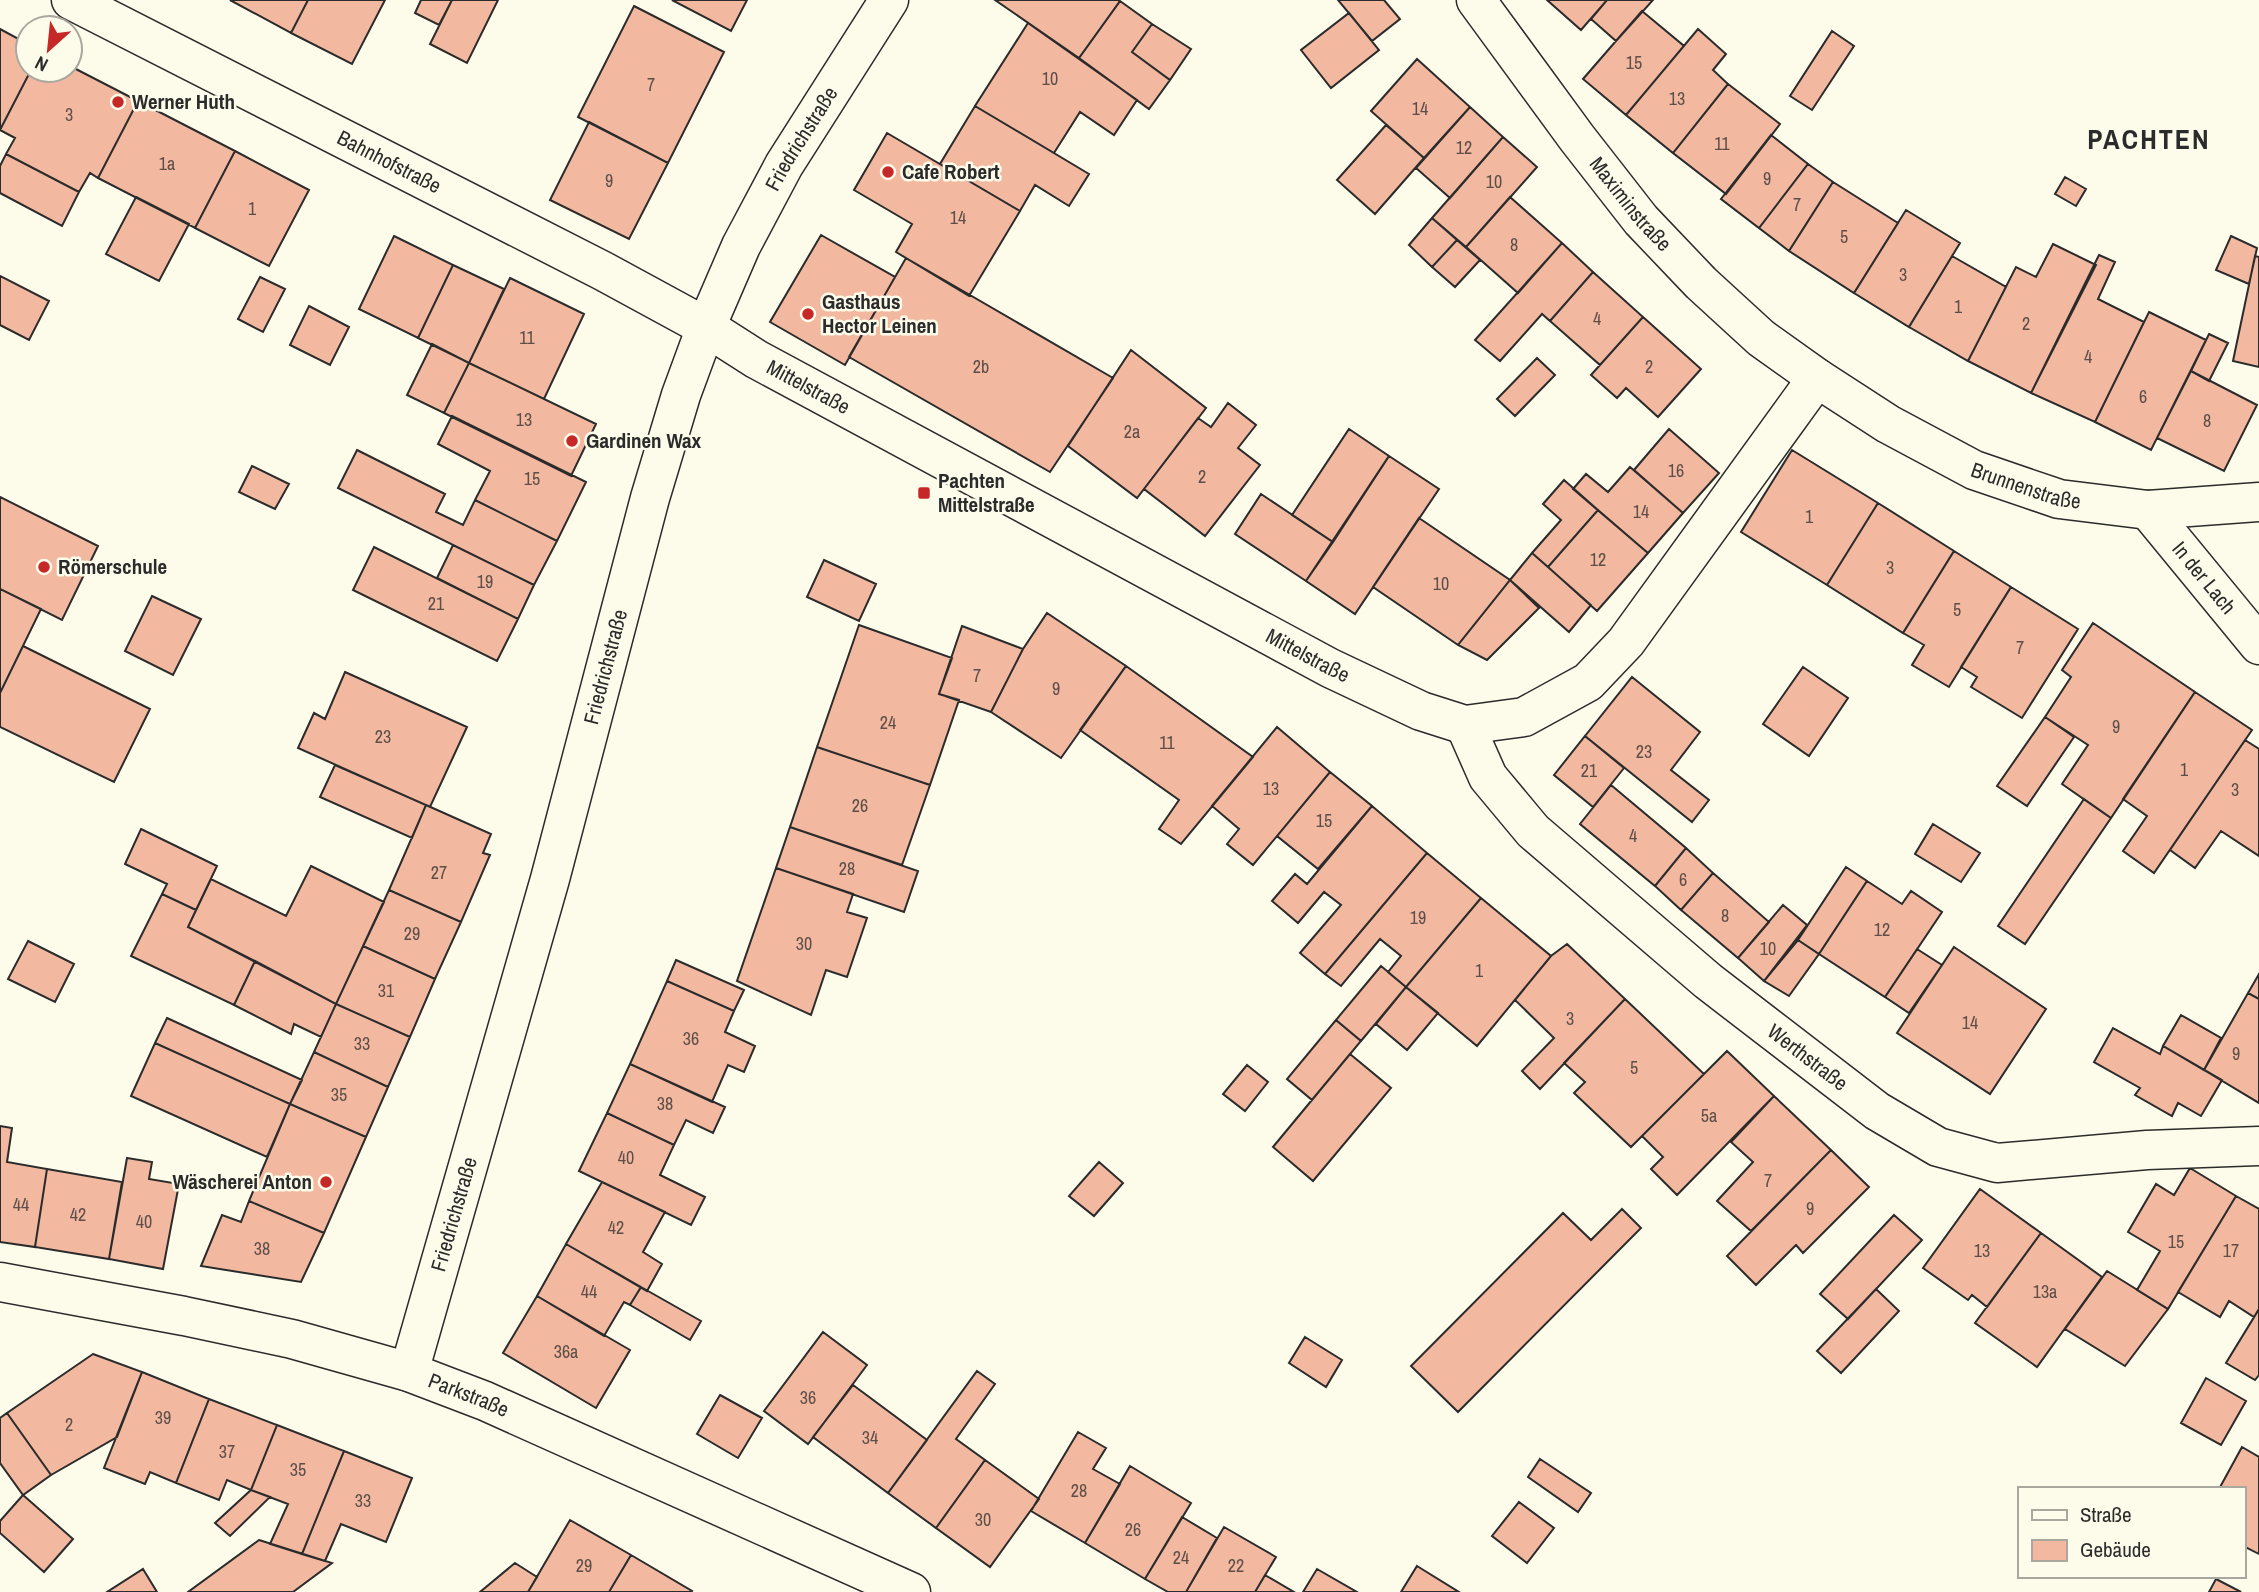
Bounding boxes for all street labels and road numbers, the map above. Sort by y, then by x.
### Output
street label: Friedrichstraße [758,81,844,196]
street label: Bahnhofstraße [332,123,446,200]
street label: Maximinstraße [1583,150,1678,257]
street label: Mittelstraße [762,352,855,421]
street label: Brunnenstraße [1967,455,2082,516]
street label: In der Lach [2166,535,2243,620]
street label: Friedrichstraße [576,606,634,727]
street label: Mittelstraße [1261,621,1354,689]
street label: Werthstraße [1761,1017,1854,1097]
street label: Friedrichstraße [423,1154,484,1275]
street label: Parkstraße [424,1366,514,1424]

